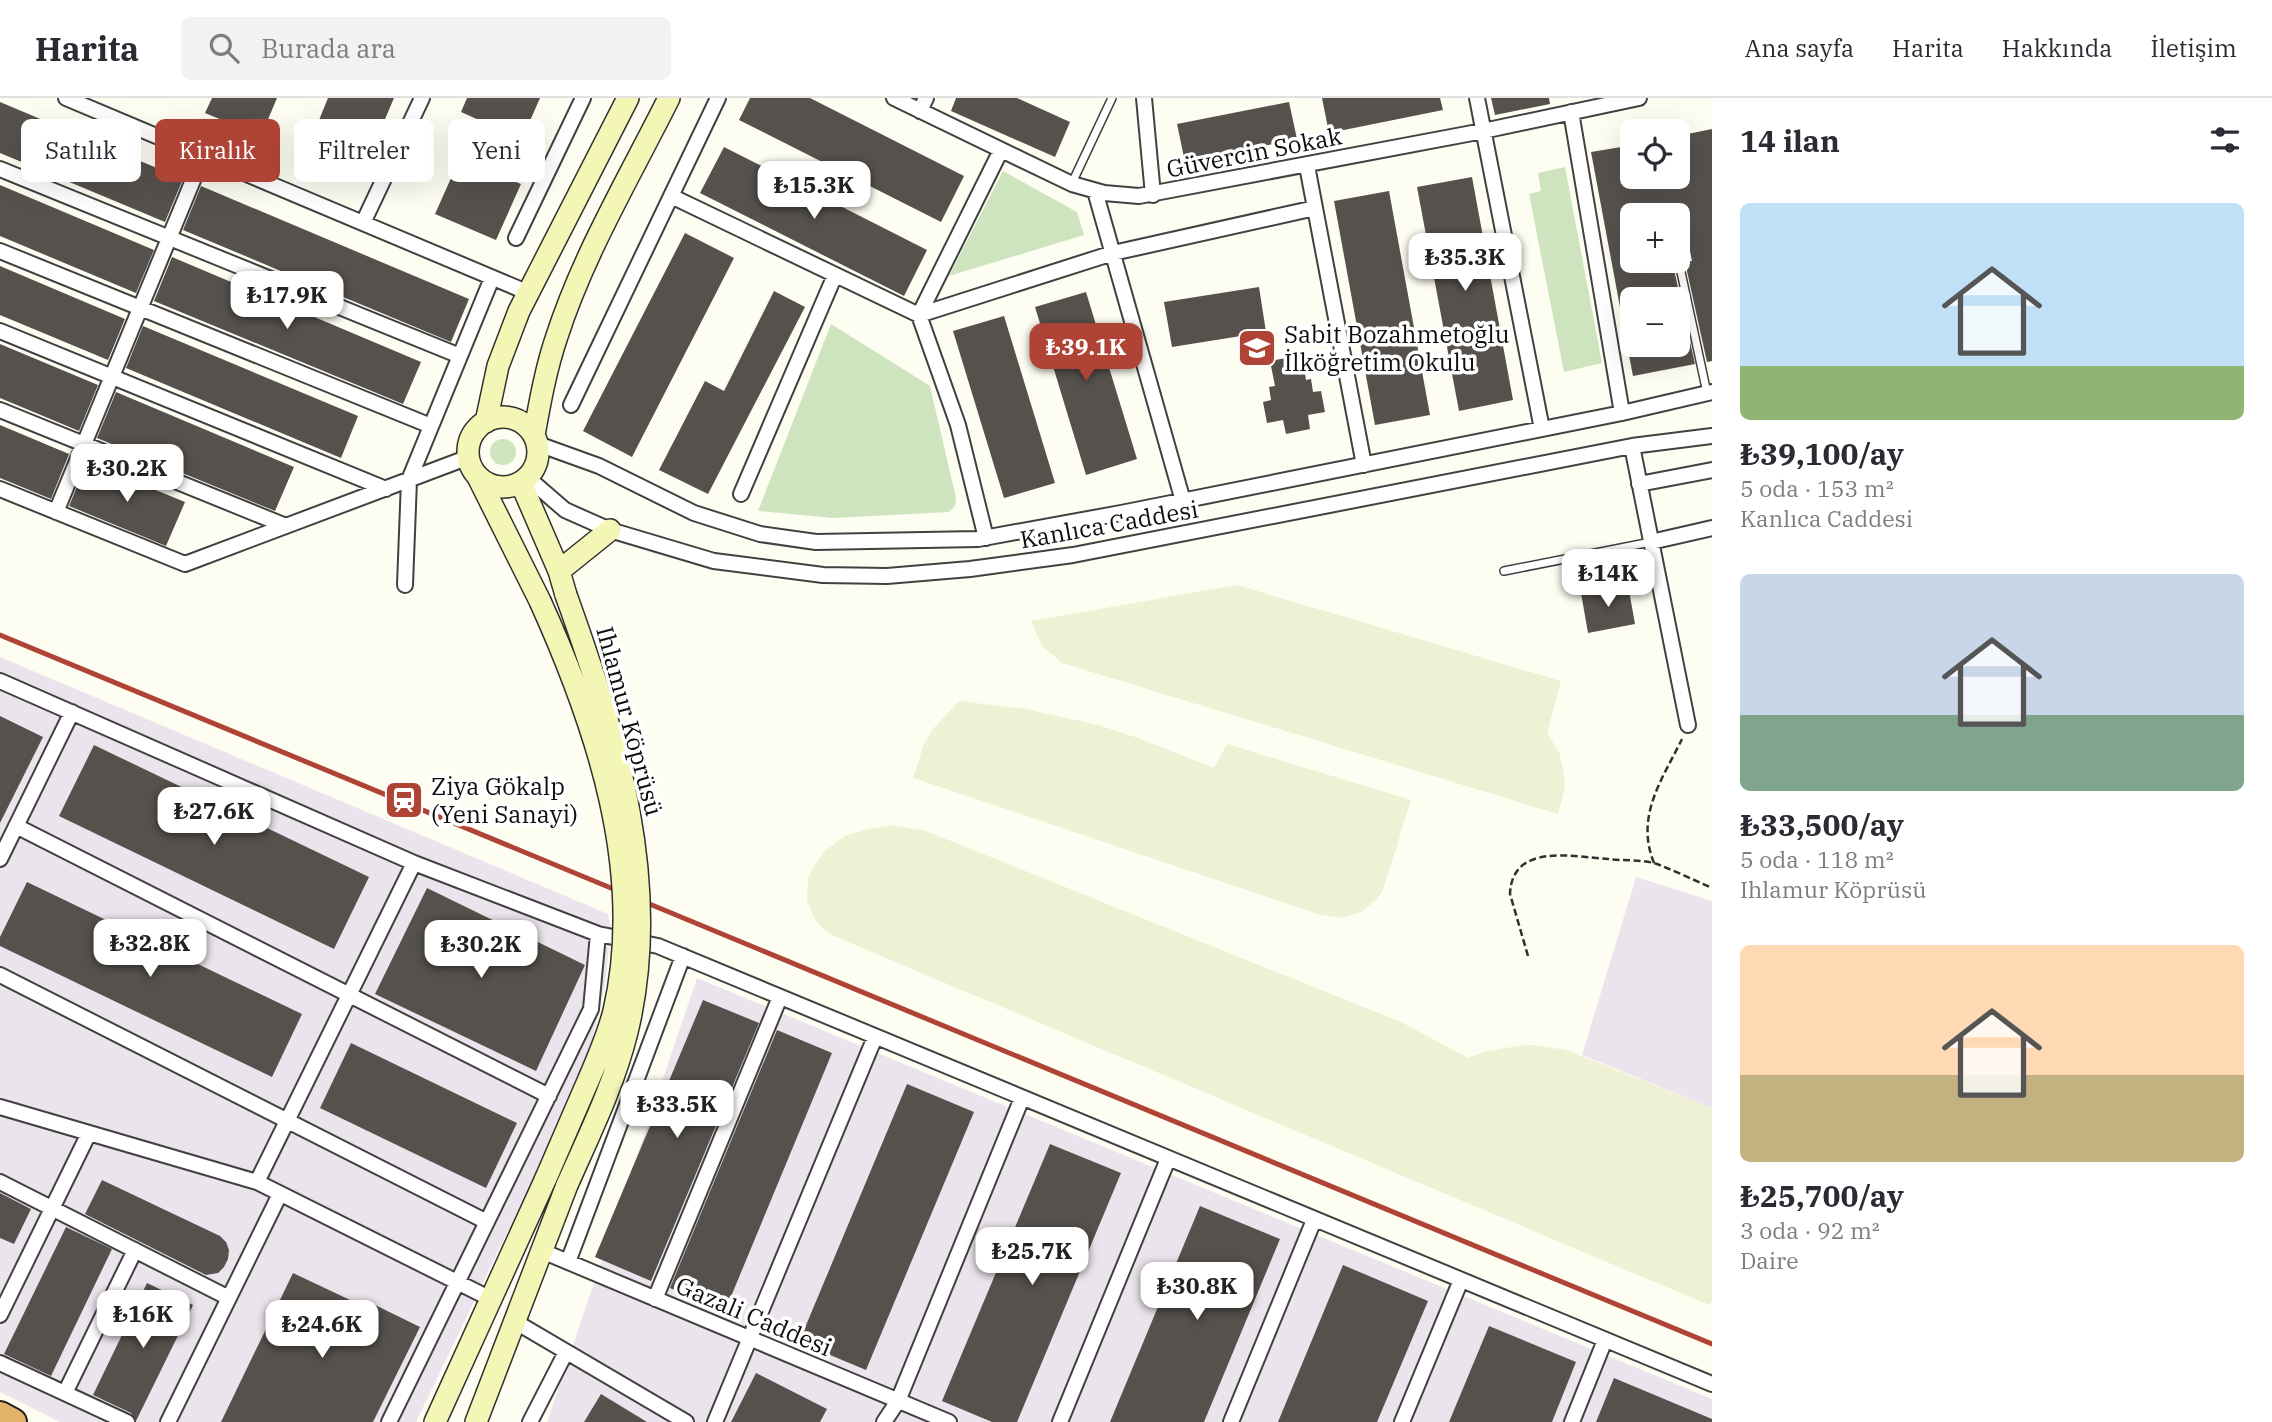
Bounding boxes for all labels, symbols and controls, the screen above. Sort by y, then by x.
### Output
search box [181,17,671,80]
text: Harita [35,27,139,70]
icon: search [205,29,243,67]
text: Burada ara [261,31,396,65]
text: Ana sayfa [1745,32,1854,64]
text: Harita [1892,32,1964,64]
text: Hakkında [2002,32,2112,64]
text: İletişim [2150,32,2237,64]
chip: Satılık [21,119,141,182]
chip: Kiralık [155,119,280,182]
chip: Filtreler [294,119,434,182]
chip: Yeni [448,119,545,182]
street label: Güvercin Sokak [1164,119,1344,185]
map controls [1620,119,1690,357]
button: locate [1620,119,1690,189]
text: 14 ilan [1740,121,1840,160]
icon: filters [2206,121,2244,159]
pin: ₺15.3K [757,162,871,221]
text: ₺15.3K [774,169,854,199]
button: + [1620,203,1690,273]
pin: ₺35.3K [1408,234,1522,293]
text: ₺35.3K [1425,241,1505,271]
icon: home [1929,248,2055,374]
pin: ₺17.9K [230,272,344,331]
text: ₺17.9K [247,279,327,309]
button: − [1620,287,1690,357]
place label: Sabit Bozahmetoğlu İlköğretim Okulu [1284,318,1510,378]
pin: ₺39.1K [1029,324,1143,383]
school or university icon: Sabit Bozahmetoğlu İlköğretim Okulu [1236,327,1278,369]
text: ₺39.1K [1046,331,1126,361]
text: ₺39,100/ay [1740,434,1904,473]
pin: ₺30.2K [70,444,184,504]
text: ₺30.2K [87,452,167,482]
text: 5 oda · 153 m² [1740,473,1894,503]
street label: Kanlıca Caddesi [1017,493,1201,555]
text: Kanlıca Caddesi [1740,503,1913,533]
pin: ₺14K [1567,550,1649,609]
text: ₺14K [1578,557,1638,587]
icon: home [1929,619,2055,745]
street label: Ihlamur Köprüsü [589,623,671,819]
place label: Ziya Gökalp (Yeni Sanayi) [431,770,578,830]
station icon: Ziya Gökalp (Yeni Sanayi) [383,779,425,821]
pin: ₺27.6K [157,788,271,847]
text: ₺27.6K [174,795,254,825]
text: ₺33,500/ay [1740,805,1904,844]
text: 5 oda · 118 m² [1740,844,1894,874]
text: Ihlamur Köprüsü [1740,874,1927,904]
pin: ₺32.8K [93,920,207,979]
pin: ₺30.2K [424,920,538,980]
text: ₺32.8K [110,927,190,957]
text: ₺30.2K [441,928,521,958]
icon: home [1929,990,2055,1116]
pin: ₺33.5K [620,1080,734,1140]
text: ₺33.5K [637,1088,717,1118]
text: ₺25,700/ay [1740,1176,1904,1215]
text: 3 oda · 92 m² [1740,1215,1880,1245]
pin: ₺25.7K [975,1228,1089,1287]
text: ₺25.7K [992,1235,1072,1265]
text: Daire [1740,1245,1799,1275]
pin: ₺30.8K [1140,1262,1254,1322]
street label: Gazali Caddesi [671,1269,837,1363]
text: ₺30.8K [1157,1270,1237,1300]
pin: ₺16K [102,1290,184,1350]
text: ₺16K [113,1298,173,1328]
pin: ₺24.6K [265,1300,379,1360]
text: ₺24.6K [282,1308,362,1338]

